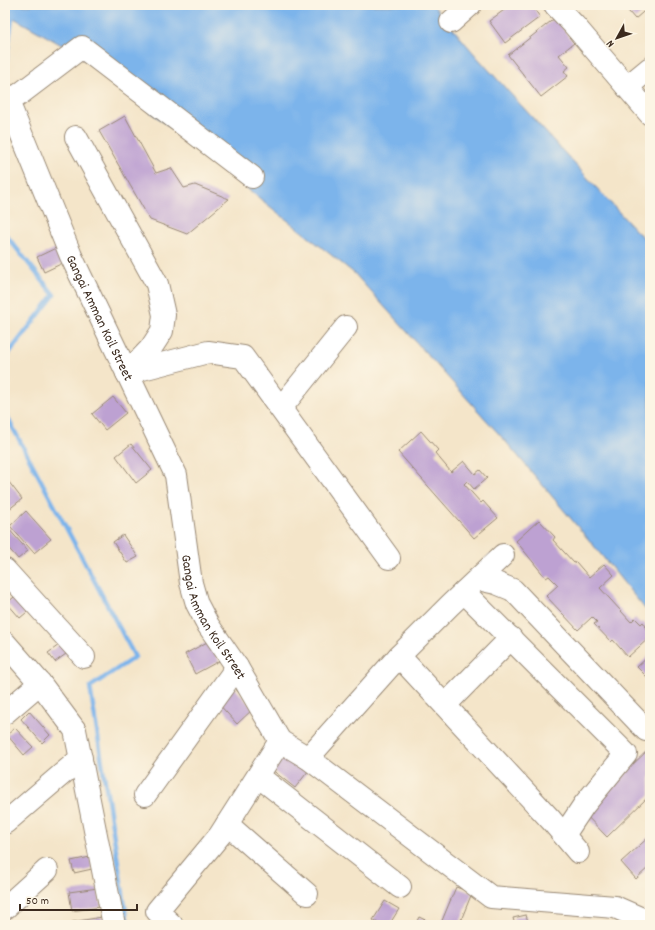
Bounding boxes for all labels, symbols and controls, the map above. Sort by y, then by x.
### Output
north arrow [597,18,637,58]
text: N [603,35,619,50]
street label: Gangai Amman Koil Street [60,252,137,385]
street label: Gangai Amman Koil Street [175,553,250,684]
scale bar [20,886,137,912]
text: 50 m [26,893,49,910]

